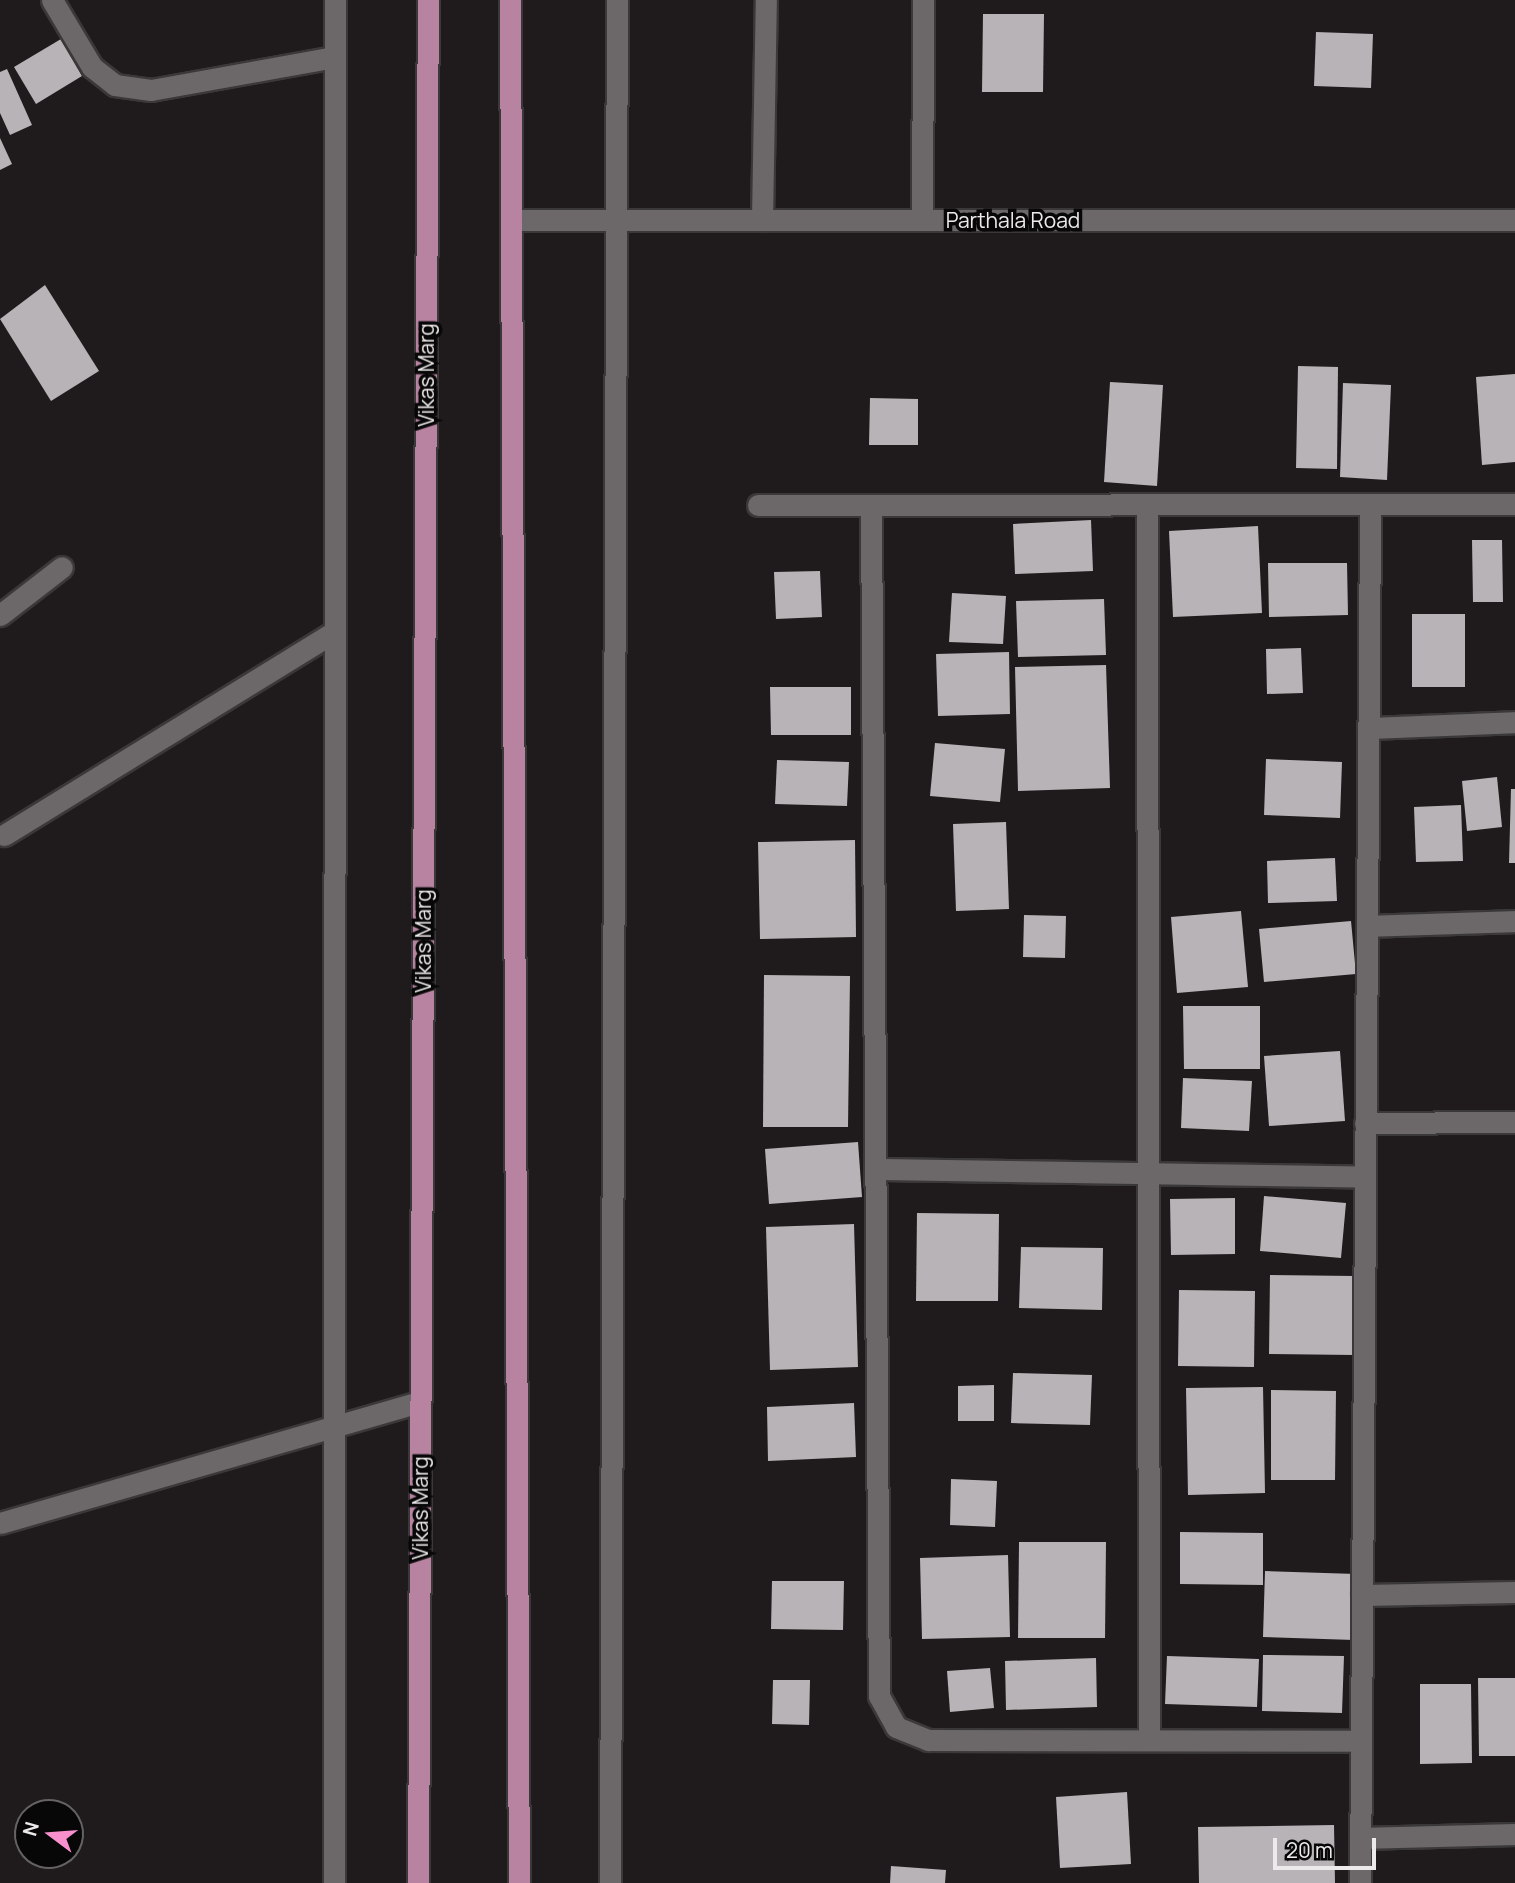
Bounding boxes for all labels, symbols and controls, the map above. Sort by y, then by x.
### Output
street label: Parthala Road [946,207,1080,233]
street label: Vikas Marg [413,323,439,427]
street label: Vikas Marg [410,889,436,993]
street label: Vikas Marg [407,1456,433,1560]
north arrow [14,1799,84,1869]
text: N [16,1819,45,1839]
scale bar [1277,1824,1380,1868]
text: 20 m [1286,1836,1333,1864]

